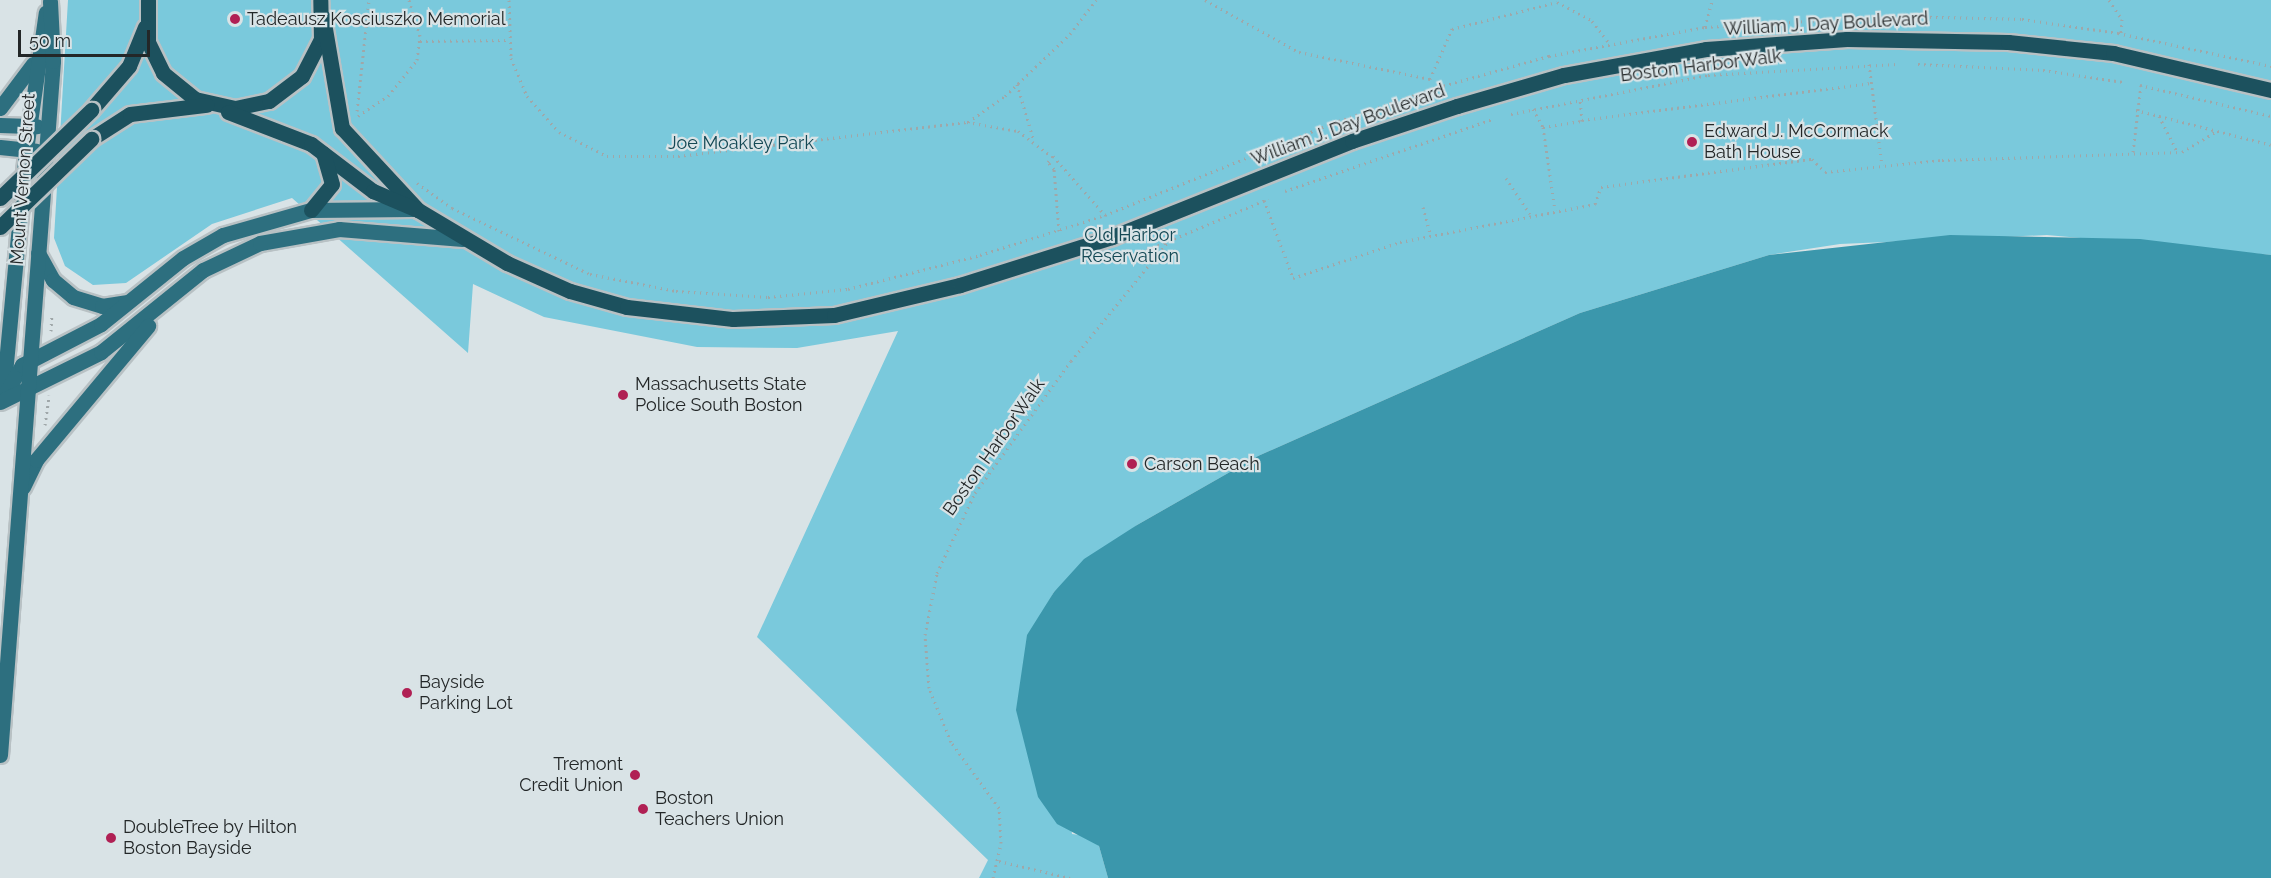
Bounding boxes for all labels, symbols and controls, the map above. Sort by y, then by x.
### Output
place label: Tadeausz Kosciuszko Memorial [247,8,506,30]
street label: William J. Day Boulevard [1723,8,1929,40]
marker: Tadeausz Kosciuszko Memorial [228,12,242,26]
scale bar [21,18,153,56]
text: 50 m [29,30,71,51]
street label: Boston HarborWalk [1619,45,1783,87]
street label: William J. Day Boulevard [1248,80,1448,170]
street label: Mount Vernon Street [6,92,40,266]
place label: Edward J. McCormack Bath House [1704,121,1889,164]
park label: Joe Moakley Park [668,132,814,154]
marker: Edward J. McCormack Bath House [1685,135,1699,149]
park label: Old Harbor Reservation [1081,225,1179,268]
place label: Massachusetts State Police South Boston [635,374,806,416]
street label: Boston HarborWalk [939,374,1049,520]
marker: Massachusetts State Police South Boston [616,388,630,402]
place label: Carson Beach [1144,453,1260,475]
marker: Carson Beach [1125,457,1139,471]
place label: Bayside Parking Lot [419,672,513,714]
marker: Bayside Parking Lot [400,686,414,700]
place label: Tremont Credit Union [519,754,623,796]
marker: Tremont Credit Union [628,768,642,782]
place label: Boston Teachers Union [655,788,784,830]
marker: Boston Teachers Union [636,802,650,816]
place label: DoubleTree by Hilton Boston Bayside [123,817,297,860]
marker: DoubleTree by Hilton Boston Bayside [104,831,118,845]

